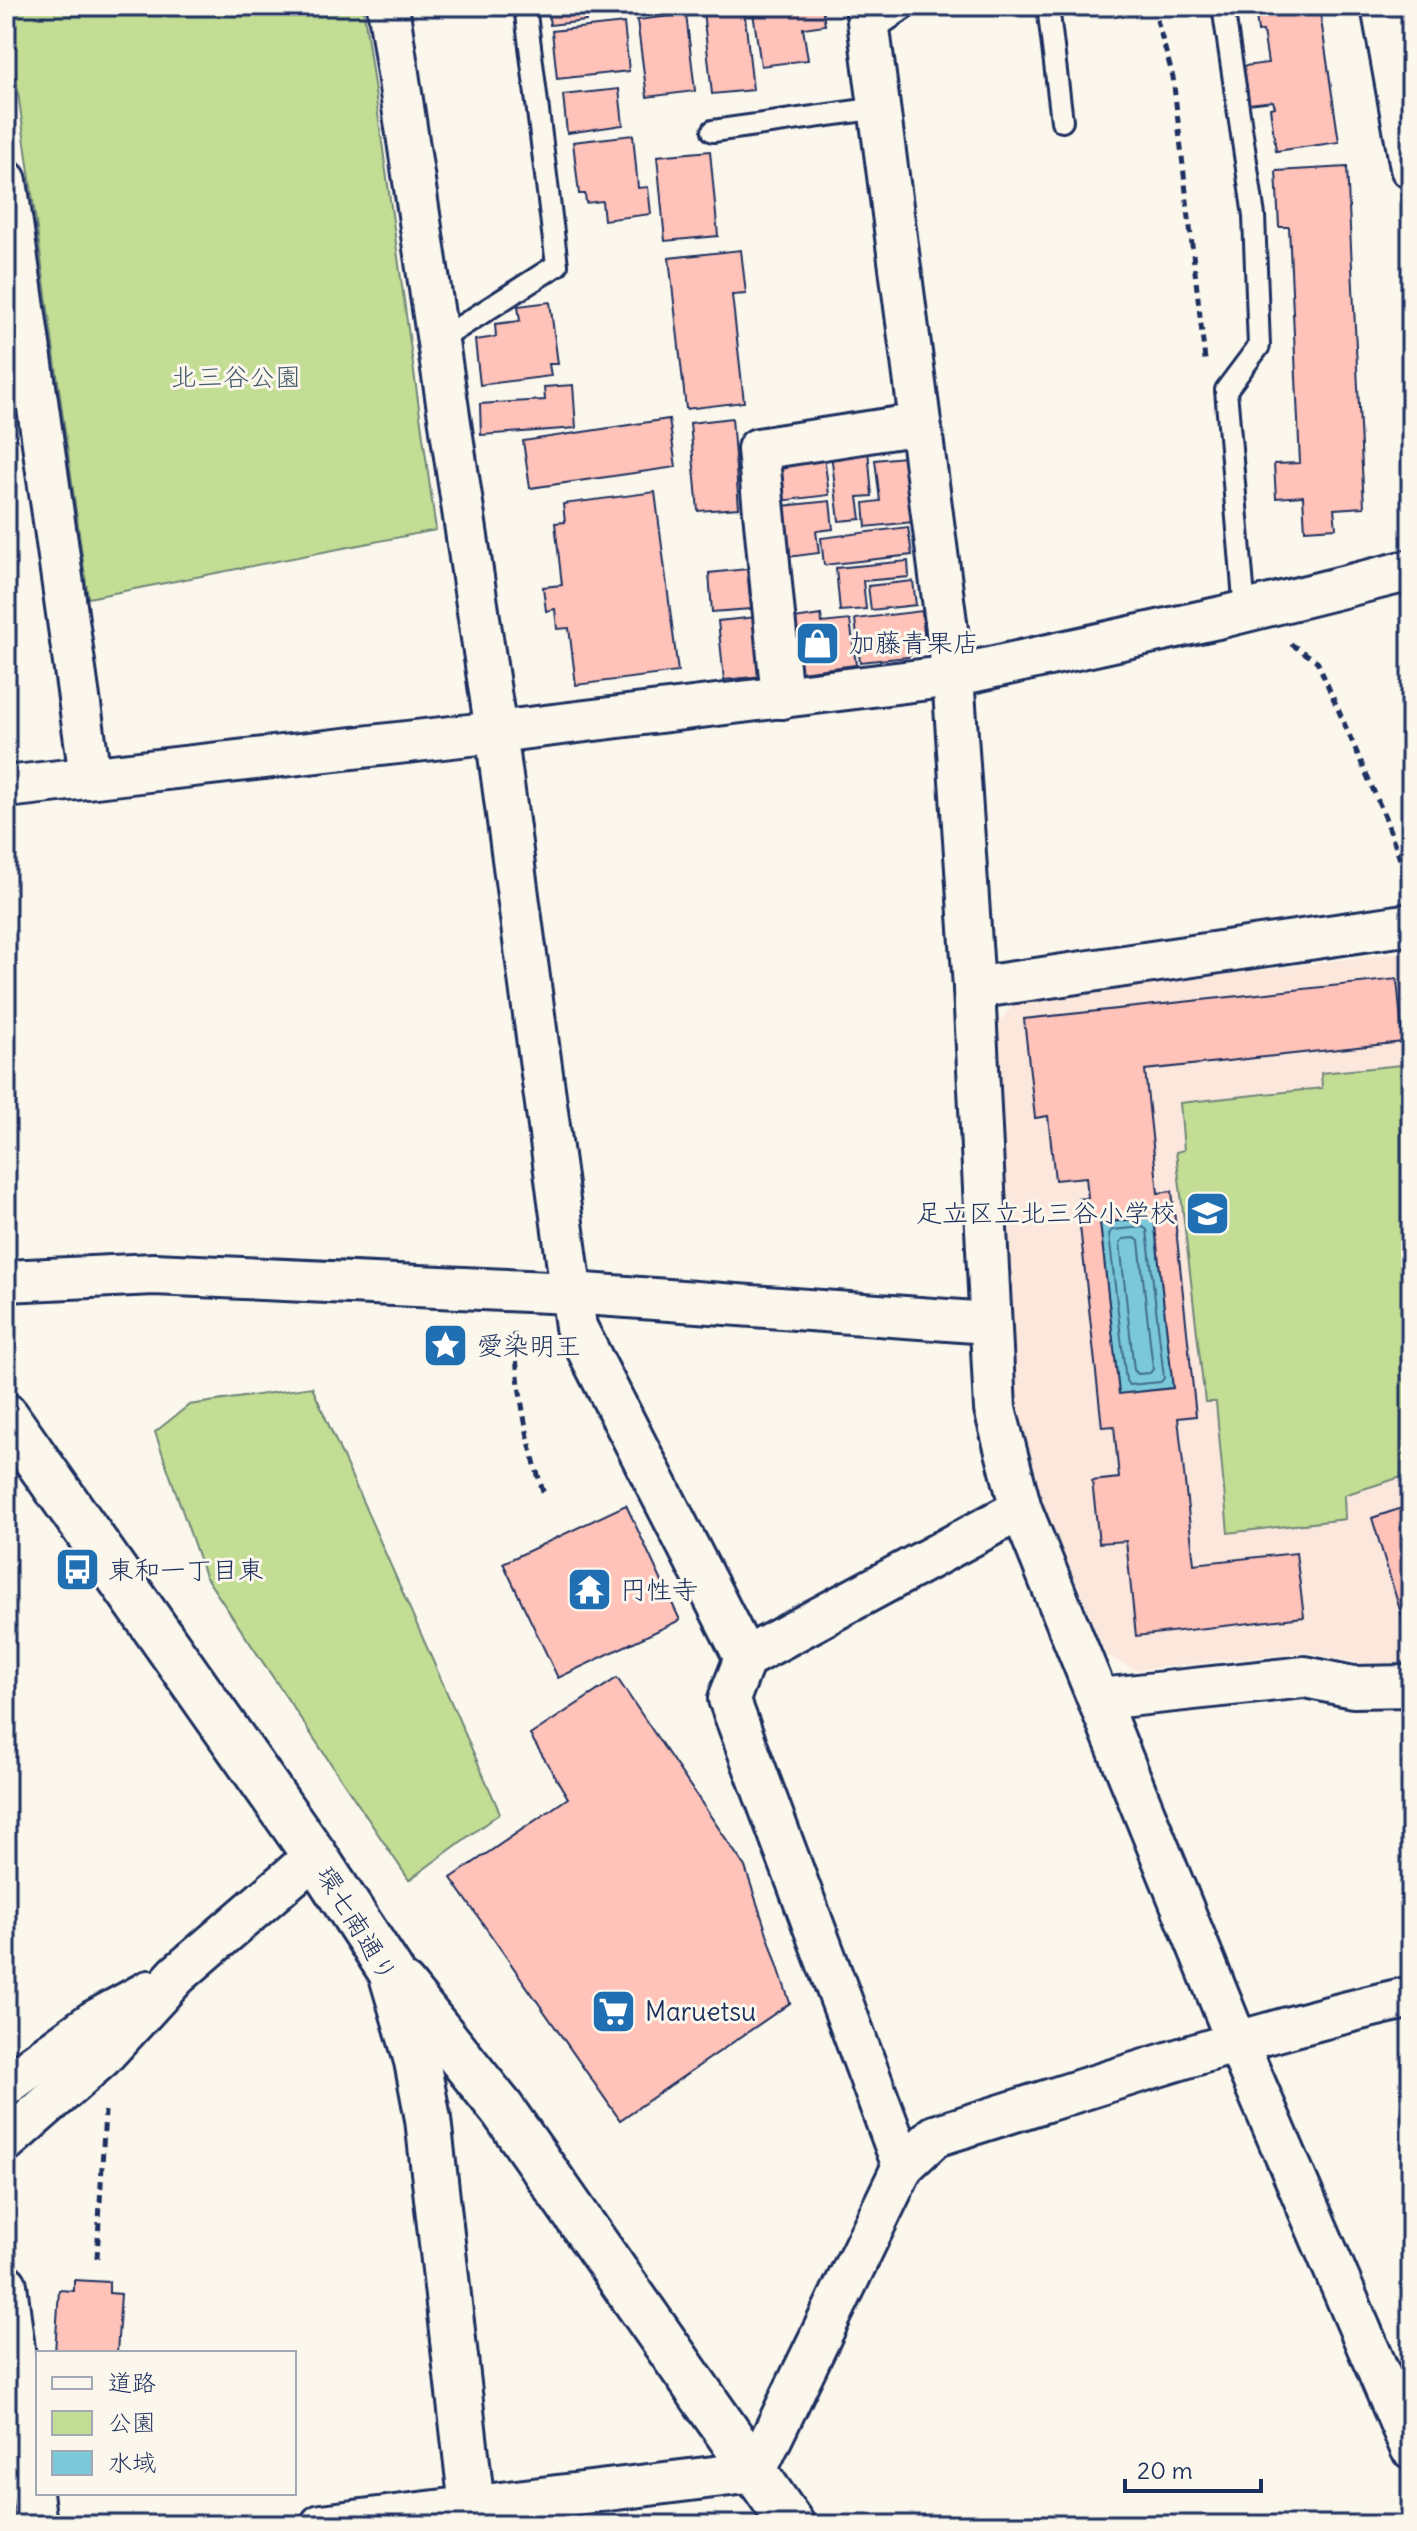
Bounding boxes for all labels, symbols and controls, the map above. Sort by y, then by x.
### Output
park label: 北三谷公園 [171,360,301,393]
shop icon: 加藤青果店 [794,619,842,667]
place label: 加藤青果店 [849,626,979,659]
school or university icon: 足立区立北三谷小学校 [1183,1189,1231,1237]
place label: 足立区立北三谷小学校 [916,1196,1176,1229]
place icon: 愛染明王 [422,1322,470,1370]
place label: 愛染明王 [477,1329,581,1362]
bus stop icon: 東和一丁目東 [53,1546,101,1594]
place label: 東和一丁目東 [108,1553,264,1586]
temple icon: 円性寺 [565,1566,613,1614]
place label: 円性寺 [620,1573,698,1606]
street label: 環七南通り [310,1860,405,1988]
supermarket icon: Maruetsu [590,1988,638,2036]
place label: Maruetsu [645,1995,756,2028]
legend [36,2351,296,2495]
text: 道路 [108,2367,156,2397]
text: 公園 [108,2407,156,2437]
scale bar [1125,2443,1261,2493]
text: 水域 [108,2447,156,2477]
text: 20 m [1137,2455,1193,2485]

